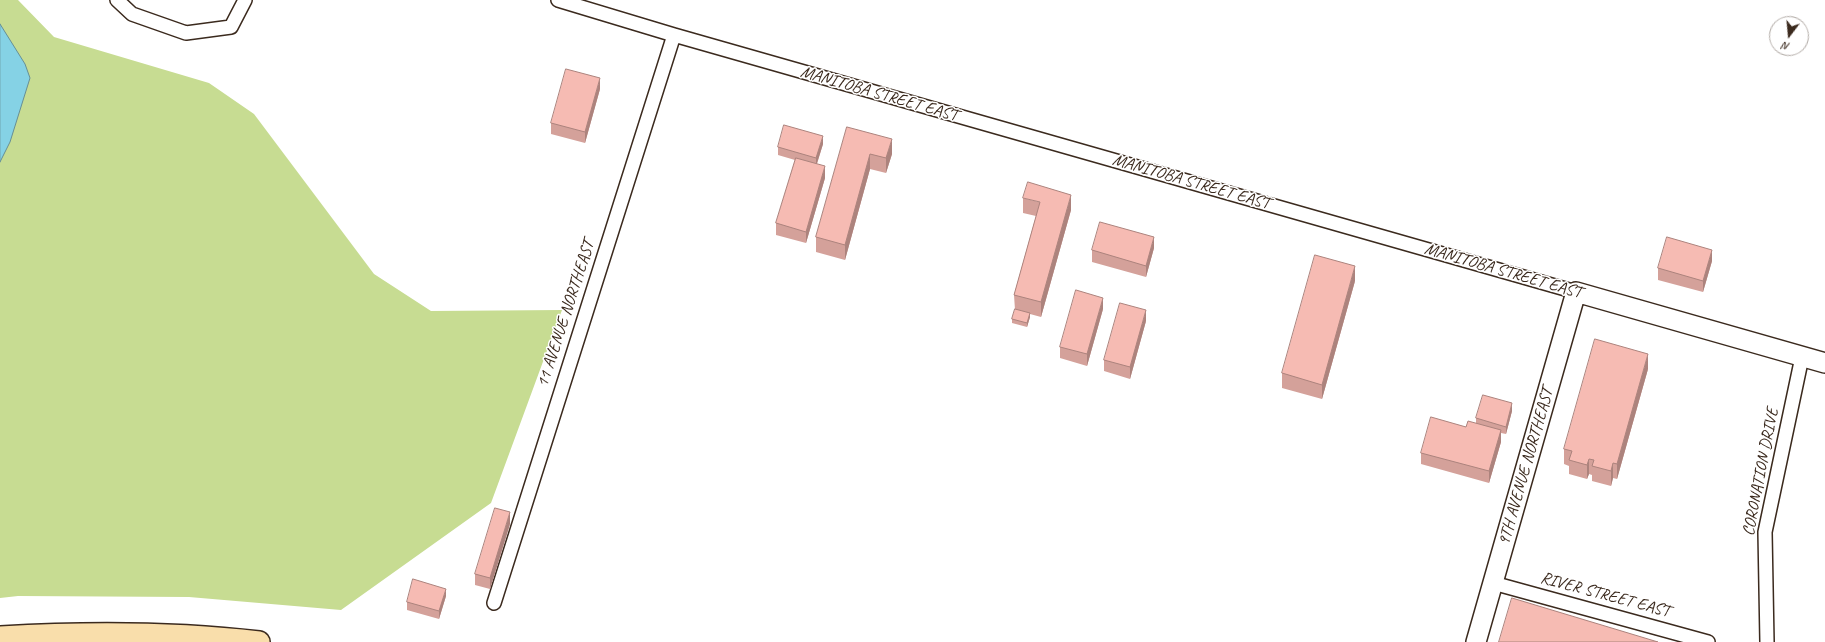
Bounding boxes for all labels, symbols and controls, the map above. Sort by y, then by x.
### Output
north arrow [1769,16,1809,56]
text: N [1781,39,1791,54]
street label: MANITOBA STREET EAST [798,62,960,126]
street label: MANITOBA STREET EAST [1110,150,1272,214]
street label: 11 AVENUE NORTHEAST [533,238,599,390]
street label: MANITOBA STREET EAST [1422,239,1584,303]
street label: 9TH AVENUE NORTHEAST [1494,386,1558,548]
street label: CORONATION DRIVE [1739,406,1783,538]
street label: RIVER STREET EAST [1538,568,1672,622]

